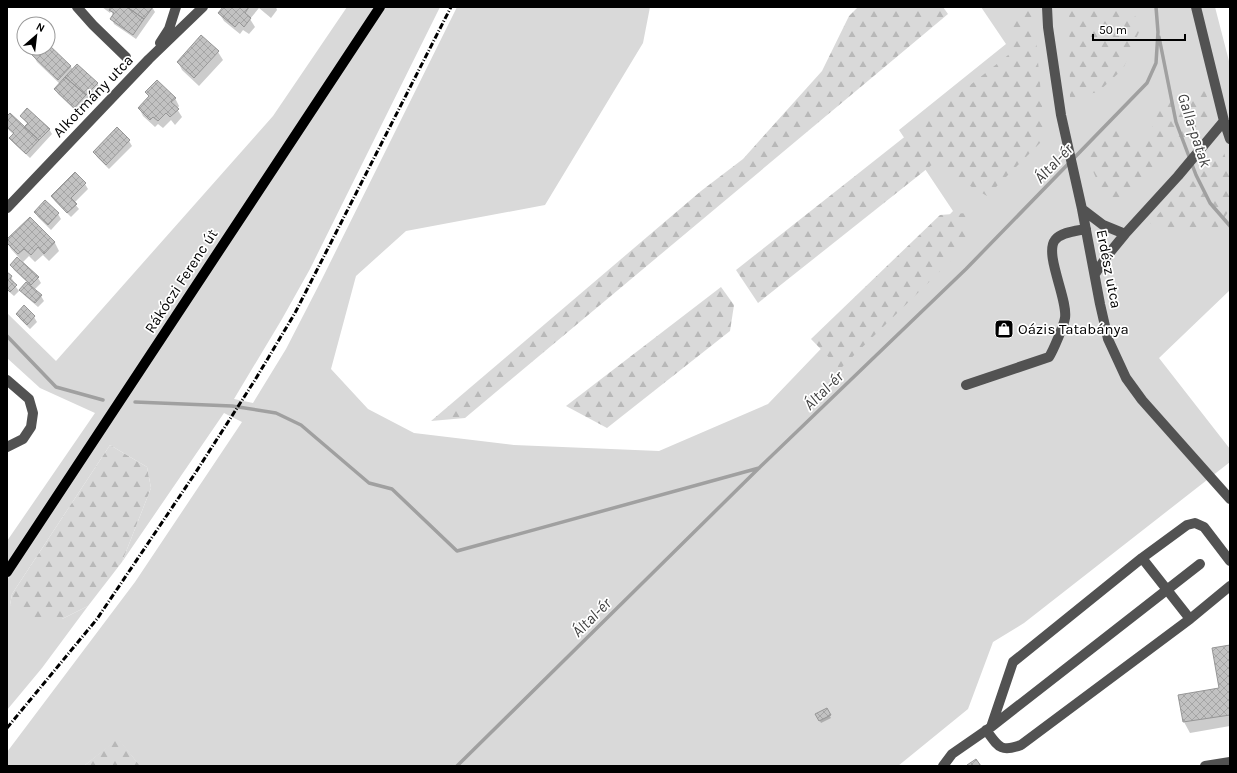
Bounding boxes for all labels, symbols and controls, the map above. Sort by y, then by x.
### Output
north arrow [16,16,56,56]
scale bar [1093,16,1185,42]
text: N [34,20,47,35]
text: 50 m [1099,23,1127,37]
street label: Alkotmány utca [49,51,137,141]
water label: Galla-patak [1174,91,1216,170]
water label: Által-ér [1030,139,1077,187]
street label: Rákóczi Ferenc út [141,225,222,336]
street label: Erdész utca [1093,228,1125,310]
shop icon: Oázis Tatabánya [993,318,1015,340]
place label: Oázis Tatabánya [1018,320,1129,338]
water label: Által-ér [800,367,847,414]
water label: Által-ér [568,593,615,641]

